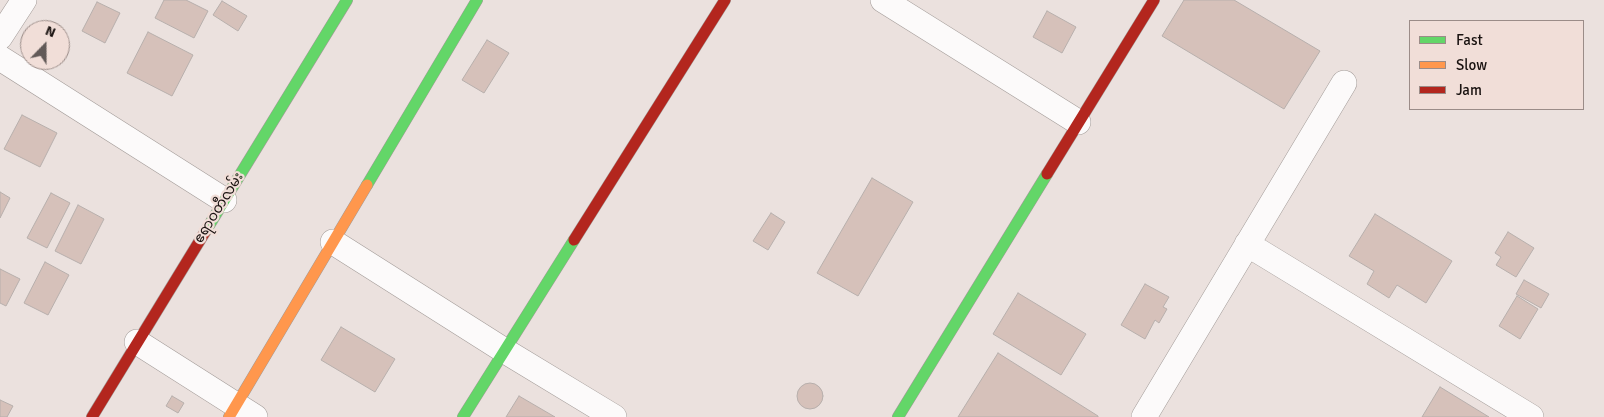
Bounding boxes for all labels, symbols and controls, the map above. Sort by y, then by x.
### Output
north arrow [20,20,70,70]
legend [1409,20,1584,110]
text: N [43,22,58,41]
text: Fast [1456,31,1483,49]
text: Slow [1456,56,1487,74]
text: Jam [1456,81,1482,99]
street label: ဧရာဝတီလမ်း [191,170,247,246]

